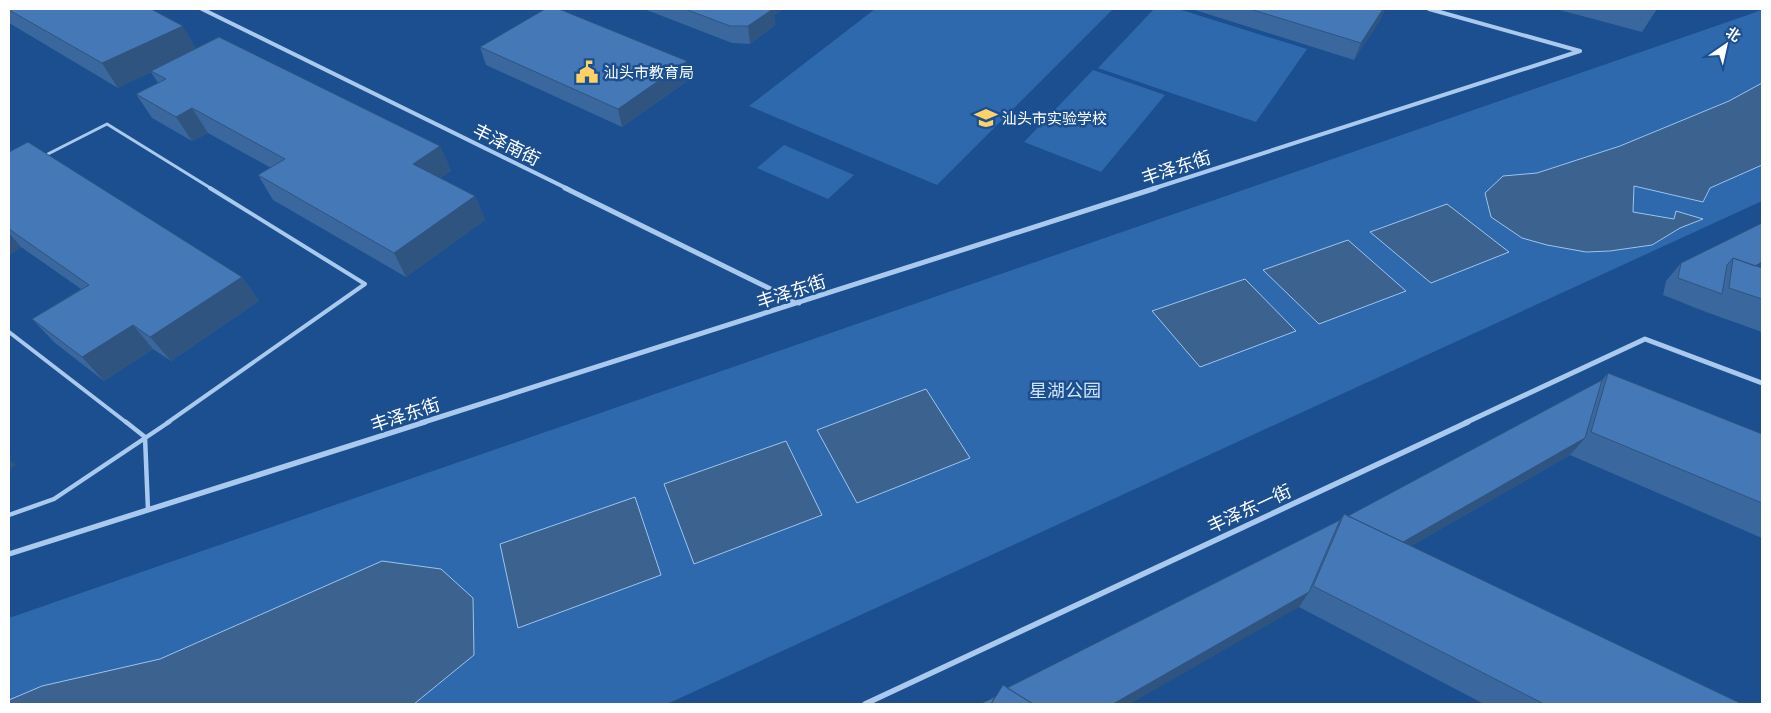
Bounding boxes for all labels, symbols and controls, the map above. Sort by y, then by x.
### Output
north arrow [1701,20,1751,70]
text: 北 [1723,23,1744,45]
public building icon: 汕头市教育局 [574,59,600,85]
place label: 汕头市教育局 [604,63,694,81]
school or university icon: 汕头市实验学校 [973,105,999,131]
place label: 汕头市实验学校 [1002,109,1107,127]
street label: 丰泽南街 [470,118,544,170]
street label: 丰泽东街 [1138,145,1214,189]
street label: 丰泽东街 [753,269,829,313]
park label: 星湖公园 [1029,379,1101,401]
street label: 丰泽东街 [367,392,443,436]
street label: 丰泽东一街 [1204,479,1294,537]

